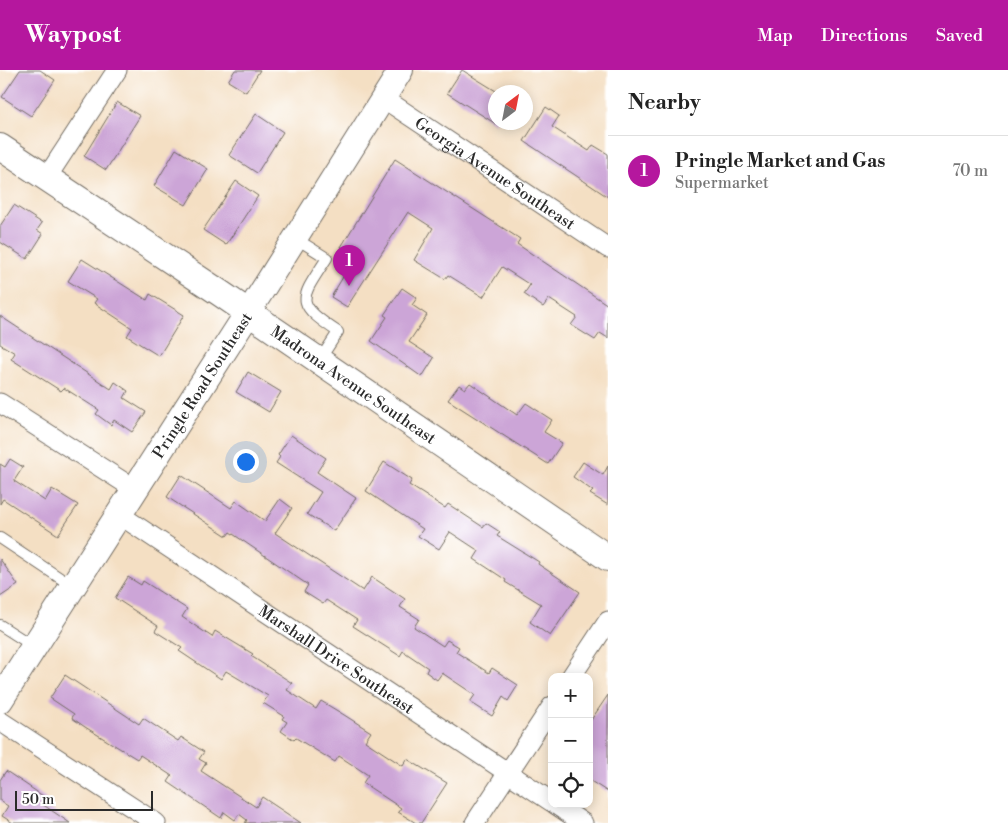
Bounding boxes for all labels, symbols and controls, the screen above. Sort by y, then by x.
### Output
text: Waypost [25,20,121,50]
text: Map [757,24,793,47]
text: Directions [821,24,908,47]
text: Saved [936,24,983,47]
north arrow [488,85,533,130]
text: Nearby [628,90,701,116]
street label: Georgia Avenue Southeast [411,113,579,234]
text: Pringle Market and Gas [675,149,885,173]
text: 1 [640,161,648,181]
text: 70 m [952,161,988,181]
text: Supermarket [675,173,769,193]
pin: 1 [333,245,365,286]
street label: Pringle Road Southeast [148,309,257,462]
street label: Madrona Avenue Southeast [267,322,440,449]
your location [233,449,259,475]
street label: Marshall Drive Southeast [254,601,418,719]
map controls [548,673,593,808]
button: + [548,673,593,718]
button: − [548,718,593,763]
button: locate [548,763,593,808]
scale bar [15,788,152,811]
text: 50 m [22,791,54,809]

